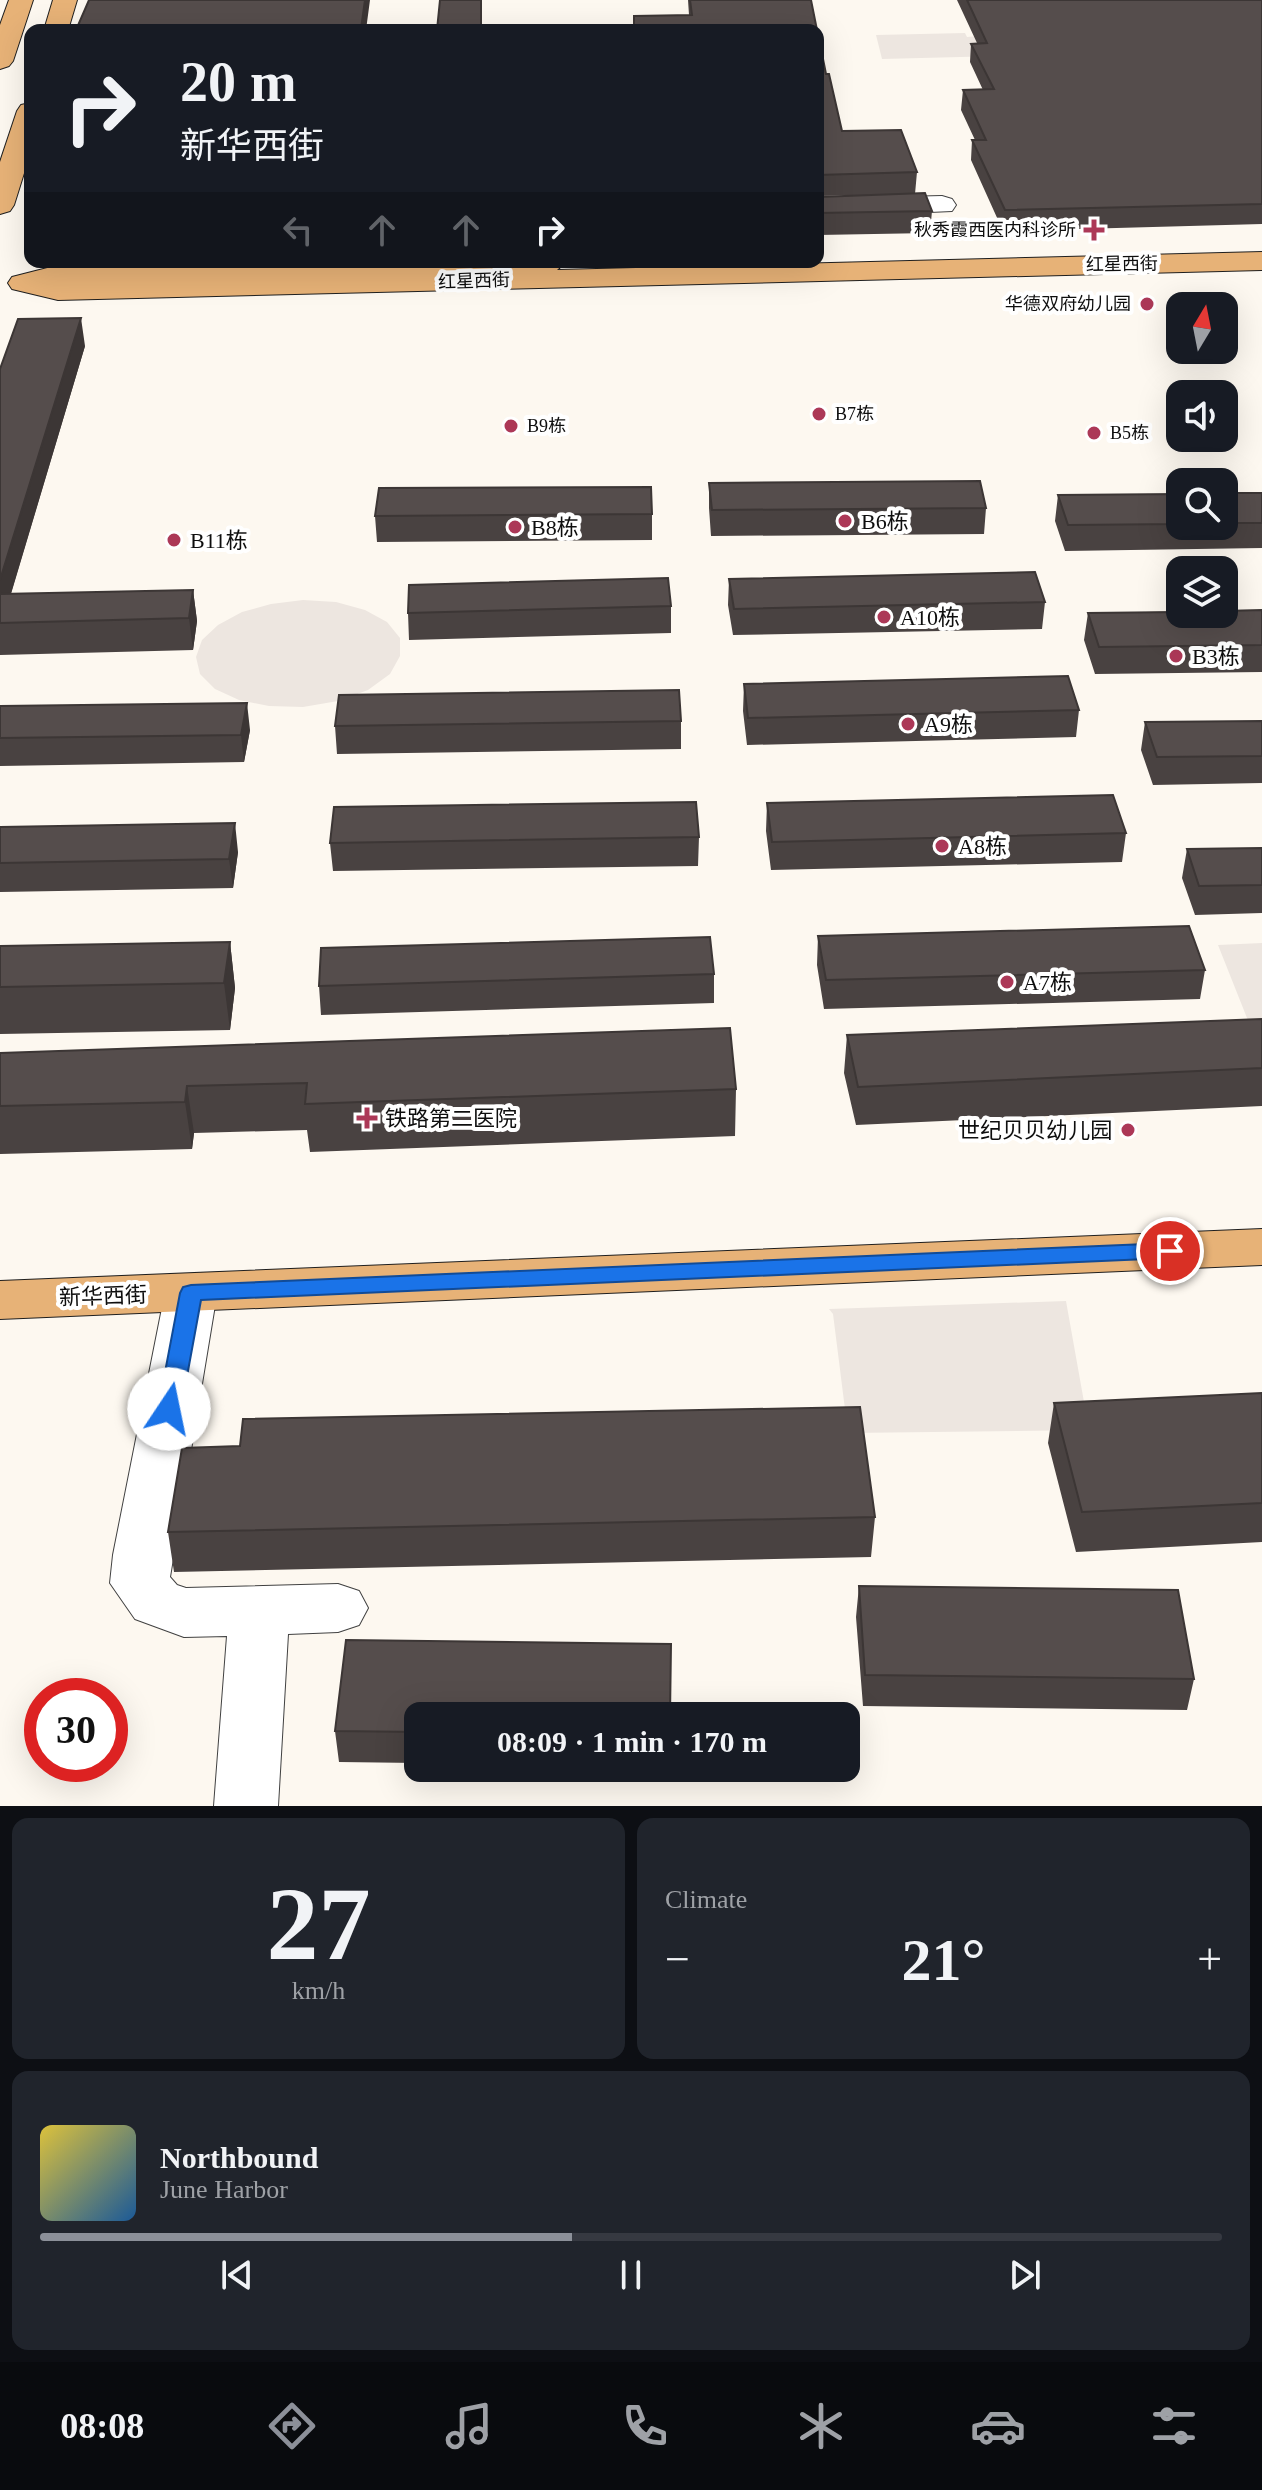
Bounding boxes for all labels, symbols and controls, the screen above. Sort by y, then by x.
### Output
text: 20 m [180,51,297,113]
icon: right [48,56,152,160]
text: 新华西街 [180,126,324,166]
icon: left [276,208,320,252]
icon: ahead [360,208,404,252]
icon: ahead [444,208,488,252]
icon: right [528,208,572,252]
marker: 秋秀霞西医内科诊所 [1083,219,1105,241]
place label: 秋秀霞西医内科诊所 [914,220,1076,240]
street label: 红星西街 [1086,253,1158,275]
street label: 红星西街 [438,270,510,292]
north arrow [1166,292,1238,364]
map controls [1166,292,1238,628]
place label: 华德双府幼儿园 [1005,294,1131,314]
marker: 华德双府幼儿园 [1138,295,1156,313]
button: sound [1166,380,1238,452]
place label: B7栋 [835,404,874,424]
marker: B7栋 [810,405,828,423]
place label: B9栋 [527,416,566,436]
marker: B9栋 [502,417,520,435]
place label: B5栋 [1110,423,1149,443]
marker: B5栋 [1085,424,1103,442]
button: search [1166,468,1238,540]
place label: B6栋 [861,509,909,534]
marker: B6栋 [836,512,854,530]
place label: B8栋 [531,515,579,540]
marker: B8栋 [506,518,524,536]
place label: B11栋 [190,528,248,553]
marker: B11栋 [165,531,183,549]
button: layers [1166,556,1238,628]
place label: A10栋 [900,605,960,630]
marker: A10栋 [875,608,893,626]
place label: B3栋 [1192,644,1240,669]
marker: B3栋 [1167,647,1185,665]
place label: A9栋 [924,712,973,737]
marker: A9栋 [899,715,917,733]
place label: A8栋 [958,834,1007,859]
marker: A8栋 [933,837,951,855]
place label: A7栋 [1023,970,1072,995]
marker: A7栋 [998,973,1016,991]
place label: 铁路第二医院 [385,1106,517,1131]
marker: 铁路第二医院 [356,1107,378,1129]
place label: 世纪贝贝幼儿园 [958,1118,1112,1143]
marker: 世纪贝贝幼儿园 [1119,1121,1137,1139]
pin [1136,1217,1204,1285]
icon: arrive [1148,1229,1192,1273]
street label: 新华西街 [59,1282,147,1310]
position arrow [127,1367,211,1451]
speed limit sign: 30 [24,1678,128,1782]
text: 08:09 · 1 min · 170 m [497,1725,767,1758]
text: 27 [267,1866,371,1981]
text: Climate [665,1885,747,1914]
text: 21° [902,1927,986,1993]
text: − [665,1935,690,1984]
text: + [1197,1935,1222,1984]
text: km/h [292,1976,345,2005]
text: Northbound [160,2141,318,2174]
text: June Harbor [160,2175,288,2204]
icon: previous [215,2253,259,2297]
icon: pause [609,2253,653,2297]
icon: next [1003,2253,1047,2297]
icon: directions [264,2398,320,2454]
icon: music [441,2398,497,2454]
icon: phone [617,2398,673,2454]
icon: climate [793,2398,849,2454]
icon: car [970,2398,1026,2454]
icon: filters [1146,2398,1202,2454]
text: 08:08 [60,2406,144,2446]

